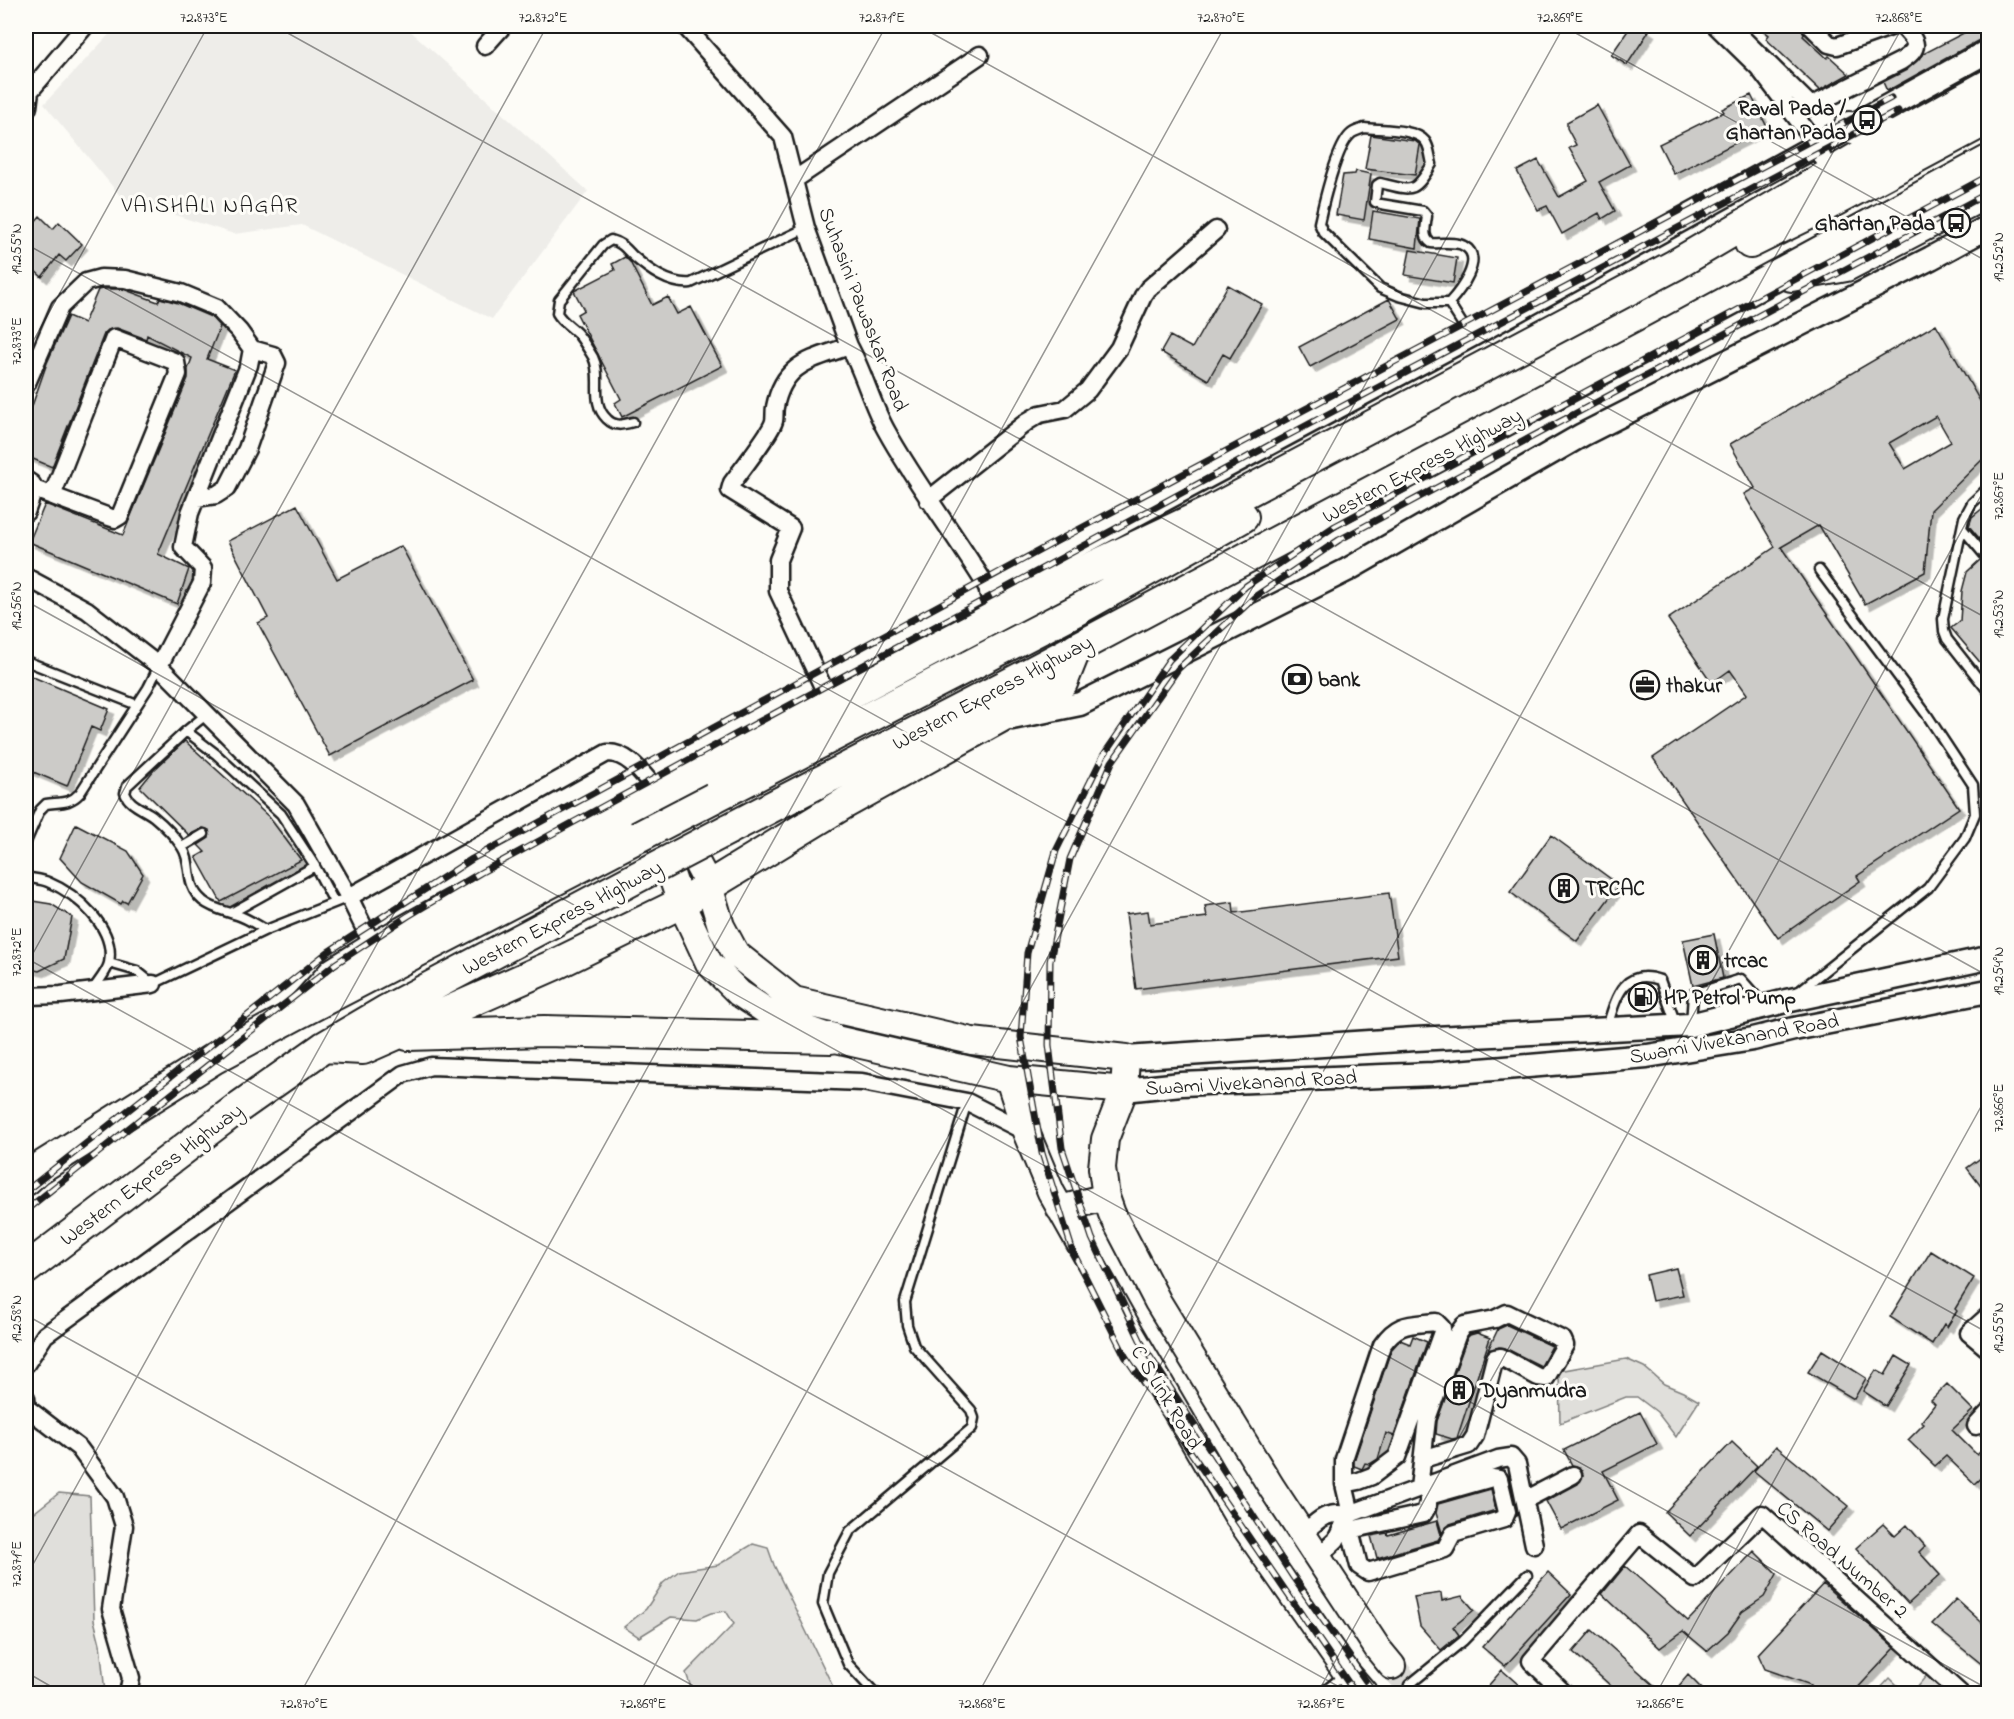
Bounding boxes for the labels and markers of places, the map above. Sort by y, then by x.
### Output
place label: Raval Pada / Ghartan Pada [1726,95,1846,149]
bus stop icon: Raval Pada / Ghartan Pada [1851,104,1883,136]
bus stop icon: Ghartan Pada [1940,207,1972,239]
place label: Ghartan Pada [1815,210,1935,240]
bank icon: bank [1281,663,1313,695]
place label: bank [1318,666,1361,696]
office icon: thakur [1629,669,1661,701]
place label: thakur [1665,672,1723,702]
building icon: TRCAC [1548,872,1580,904]
place label: TRCAC [1585,875,1645,905]
building icon: trcac [1687,944,1719,976]
place label: trcac [1723,947,1768,977]
fuel station icon: HP Petrol Pump [1627,981,1659,1013]
place label: HP Petrol Pump [1664,984,1796,1014]
building icon: Dyanmudra [1443,1374,1475,1406]
place label: Dyanmudra [1479,1377,1587,1409]

